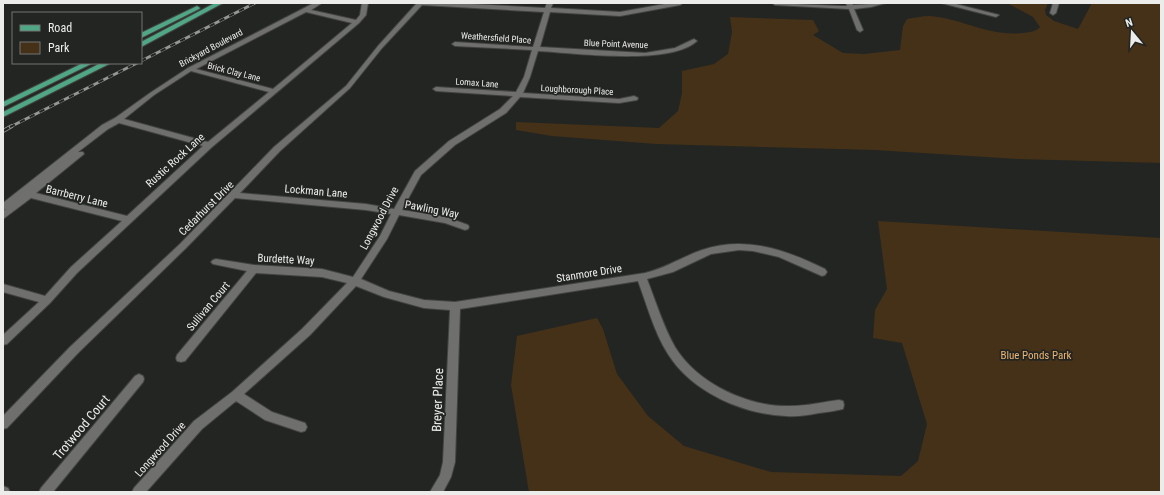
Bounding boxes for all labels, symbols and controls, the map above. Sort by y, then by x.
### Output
legend [12,12,142,64]
north arrow [1112,12,1152,52]
text: N [1124,16,1135,30]
text: Road [48,21,72,35]
street label: Brickyard Boulevard [178,27,244,69]
street label: Weathersfield Place [461,31,531,45]
street label: Blue Point Avenue [584,38,648,50]
text: Park [48,41,70,55]
street label: Brick Clay Lane [206,61,262,83]
street label: Lomax Lane [455,77,499,89]
street label: Loughborough Place [540,83,614,97]
street label: Rustic Rock Lane [143,131,207,190]
street label: Cedarhurst Drive [176,178,236,238]
street label: Lockman Lane [284,182,348,201]
street label: Barrberry Lane [45,183,109,210]
street label: Longwood Drive [357,184,402,252]
street label: Pawling Way [404,198,460,221]
street label: Burdette Way [257,252,315,268]
street label: Stanmore Drive [555,262,623,285]
street label: Sullivan Court [184,279,233,334]
park label: Blue Ponds Park [1000,349,1072,362]
street label: Breyer Place [429,368,446,432]
street label: Trotwood Court [50,392,113,463]
street label: Longwood Drive [132,419,189,480]

